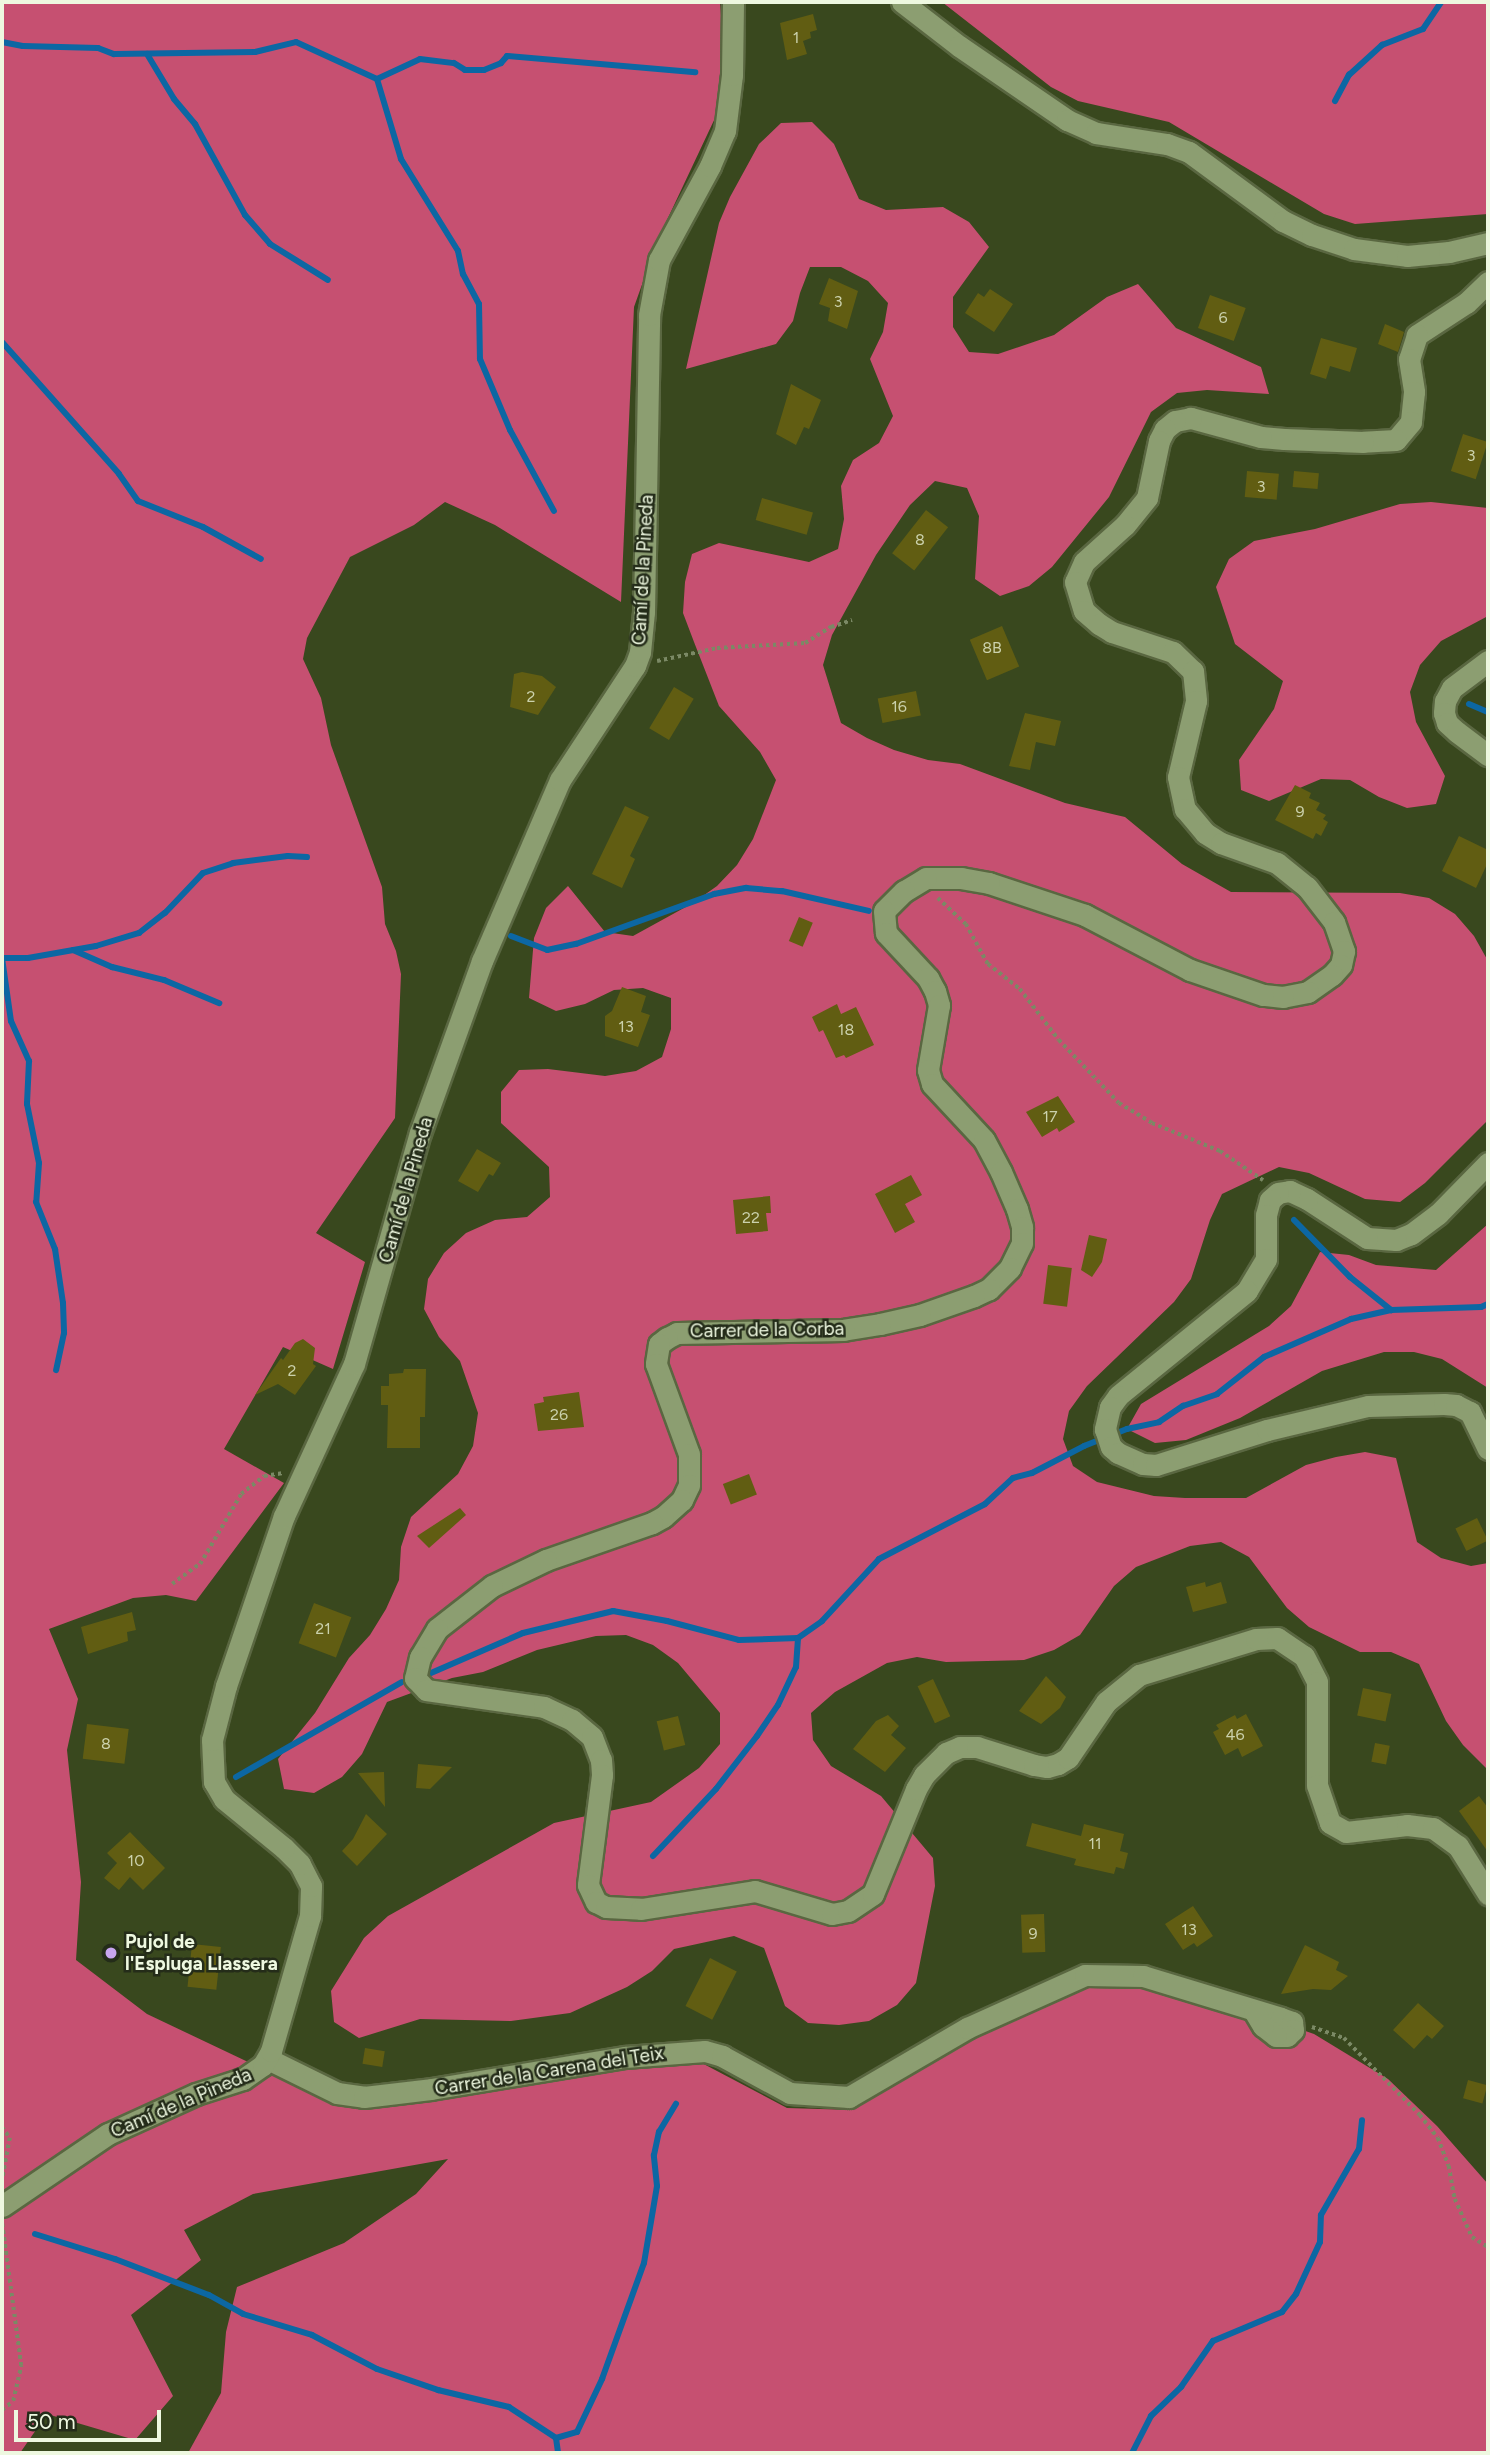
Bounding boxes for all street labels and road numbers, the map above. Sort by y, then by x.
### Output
street label: Camí de la Pineda [628,494,658,646]
street label: Camí de la Pineda [374,1114,438,1266]
street label: Carrer de la Corba [690,1317,844,1343]
street label: Carrer de la Carena del Teix [433,2042,665,2100]
street label: Camí de la Pineda [107,2063,255,2143]

